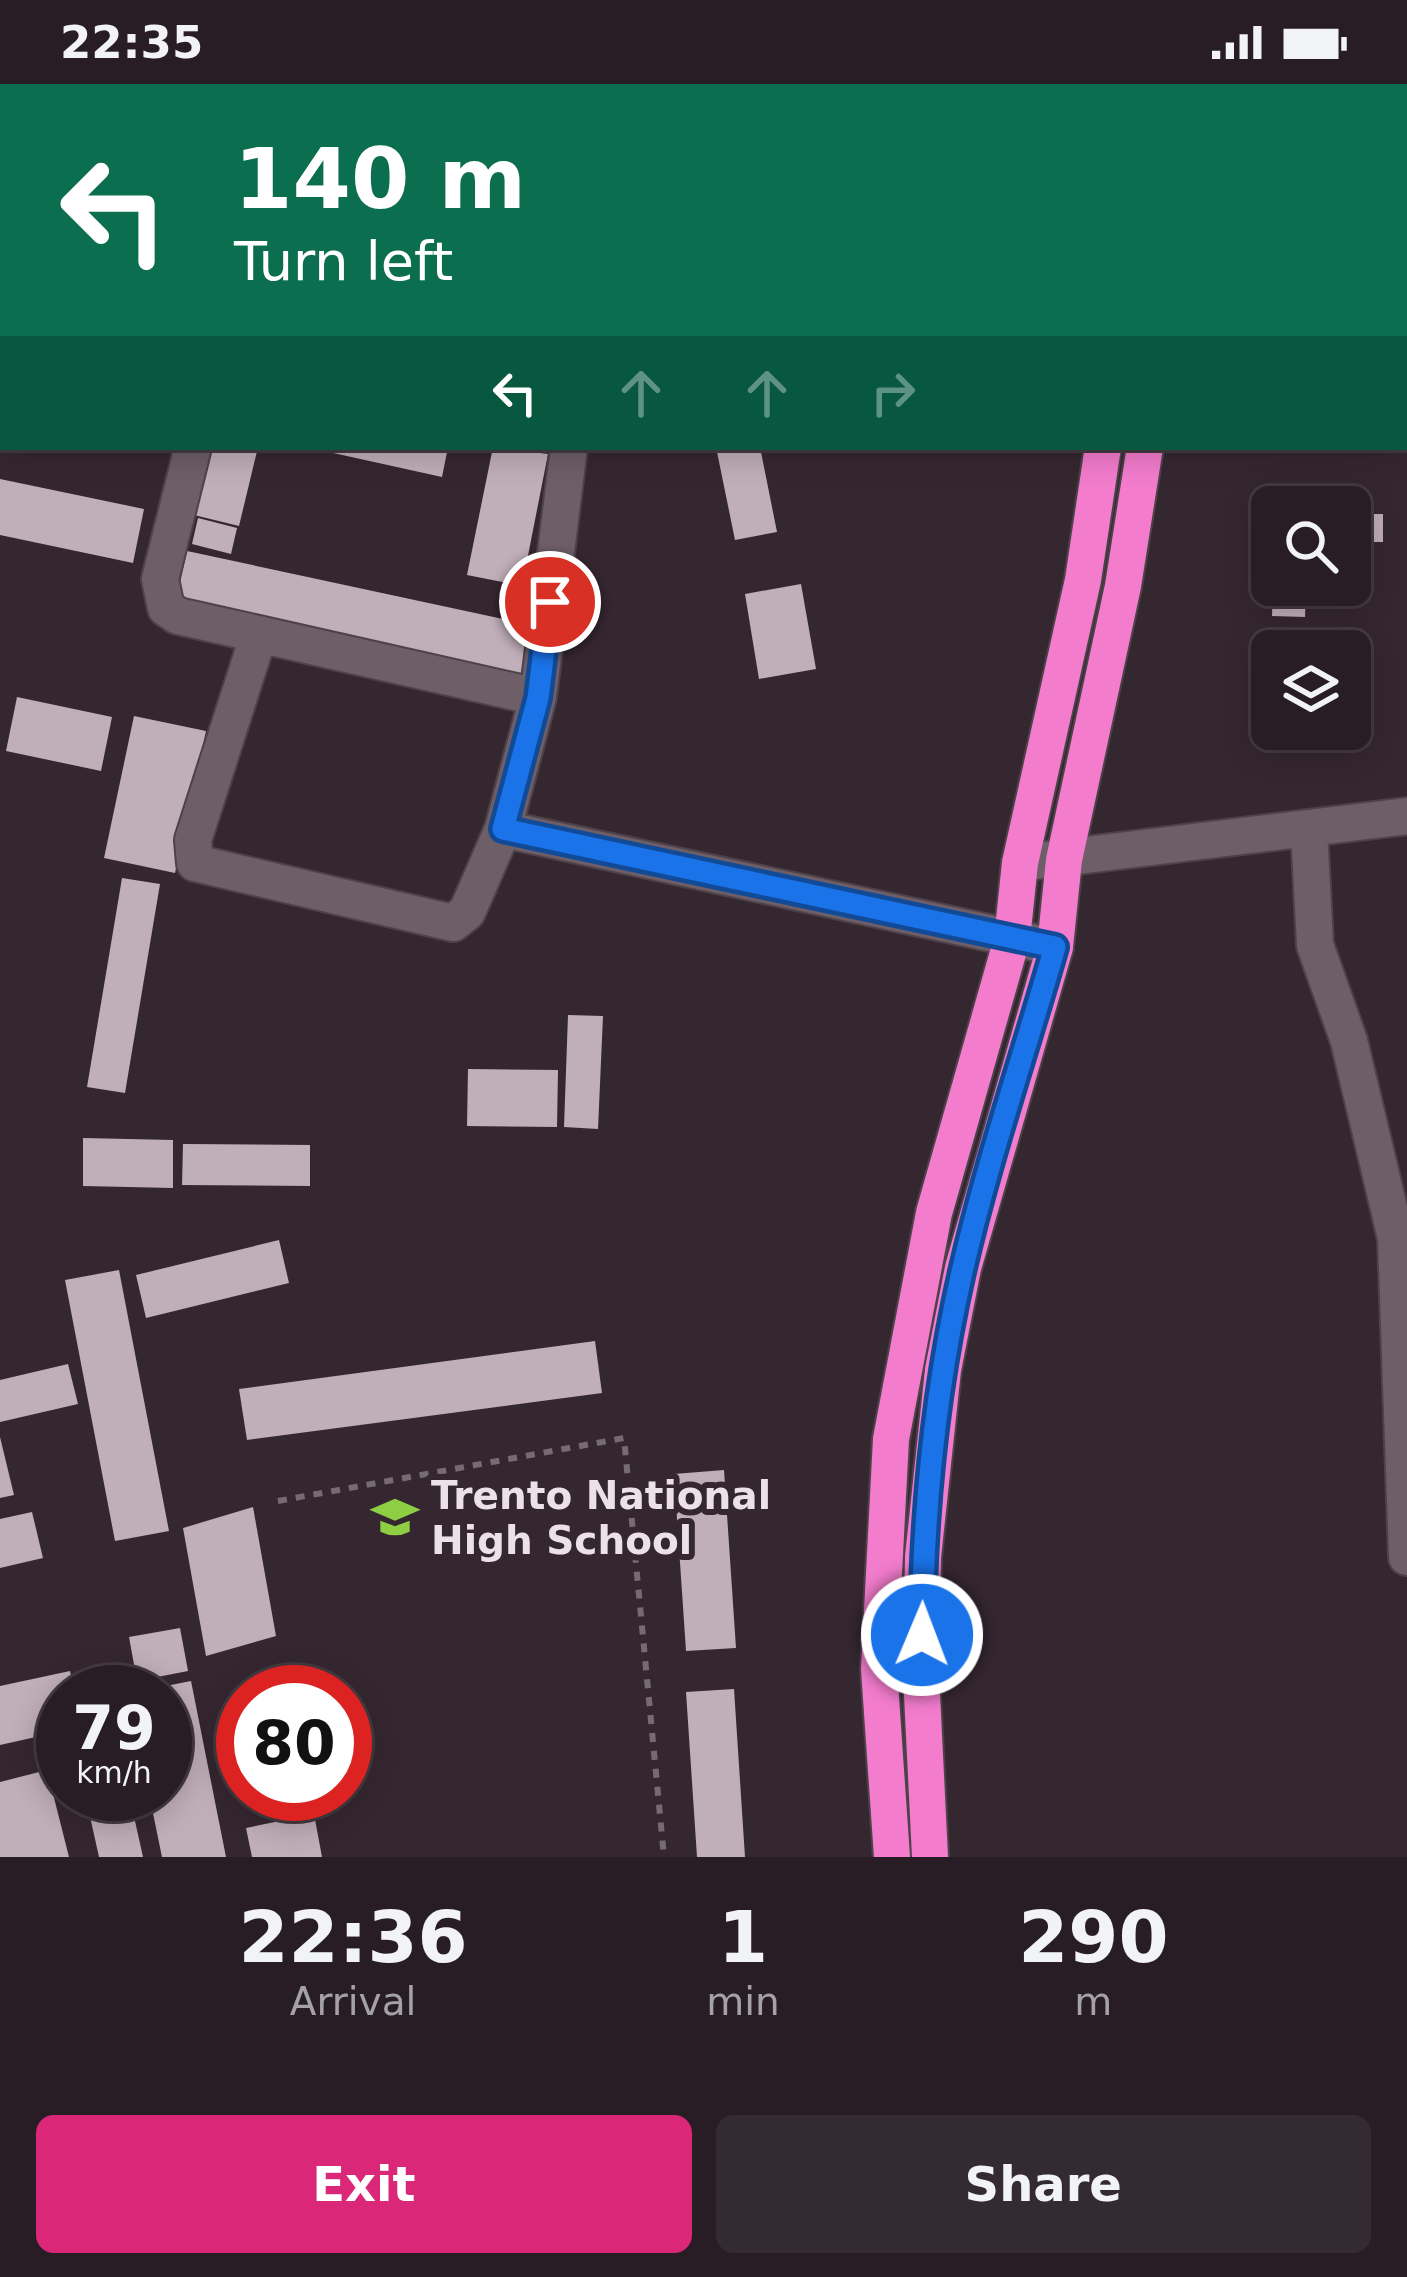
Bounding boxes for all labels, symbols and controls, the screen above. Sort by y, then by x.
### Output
text: 22:35 [60,16,203,69]
text: 140 m [234,130,526,228]
icon: left [36,132,192,288]
text: Turn left [234,230,453,293]
icon: left [482,360,548,426]
icon: ahead [608,360,674,426]
icon: ahead [734,360,800,426]
icon: right [860,360,926,426]
map controls [1251,486,1371,750]
button: search [1251,486,1371,606]
pin [499,551,601,653]
icon: arrive [517,569,583,635]
button: layers [1251,630,1371,750]
place label: Trento National High School [431,1473,771,1563]
school or university icon: Trento National High School [370,1492,420,1542]
position arrow [859,1572,985,1698]
speed limit sign: 80 [216,1665,372,1821]
text: 79 [72,1693,156,1763]
text: km/h [76,1755,152,1790]
text: 22:36 [238,1895,468,1979]
text: 1 [718,1895,768,1979]
text: 290 [1018,1895,1168,1979]
text: Arrival [290,1979,416,2024]
text: min [706,1979,780,2024]
text: m [1074,1979,1112,2024]
button: Exit [36,2115,692,2253]
button: Share [716,2115,1371,2253]

